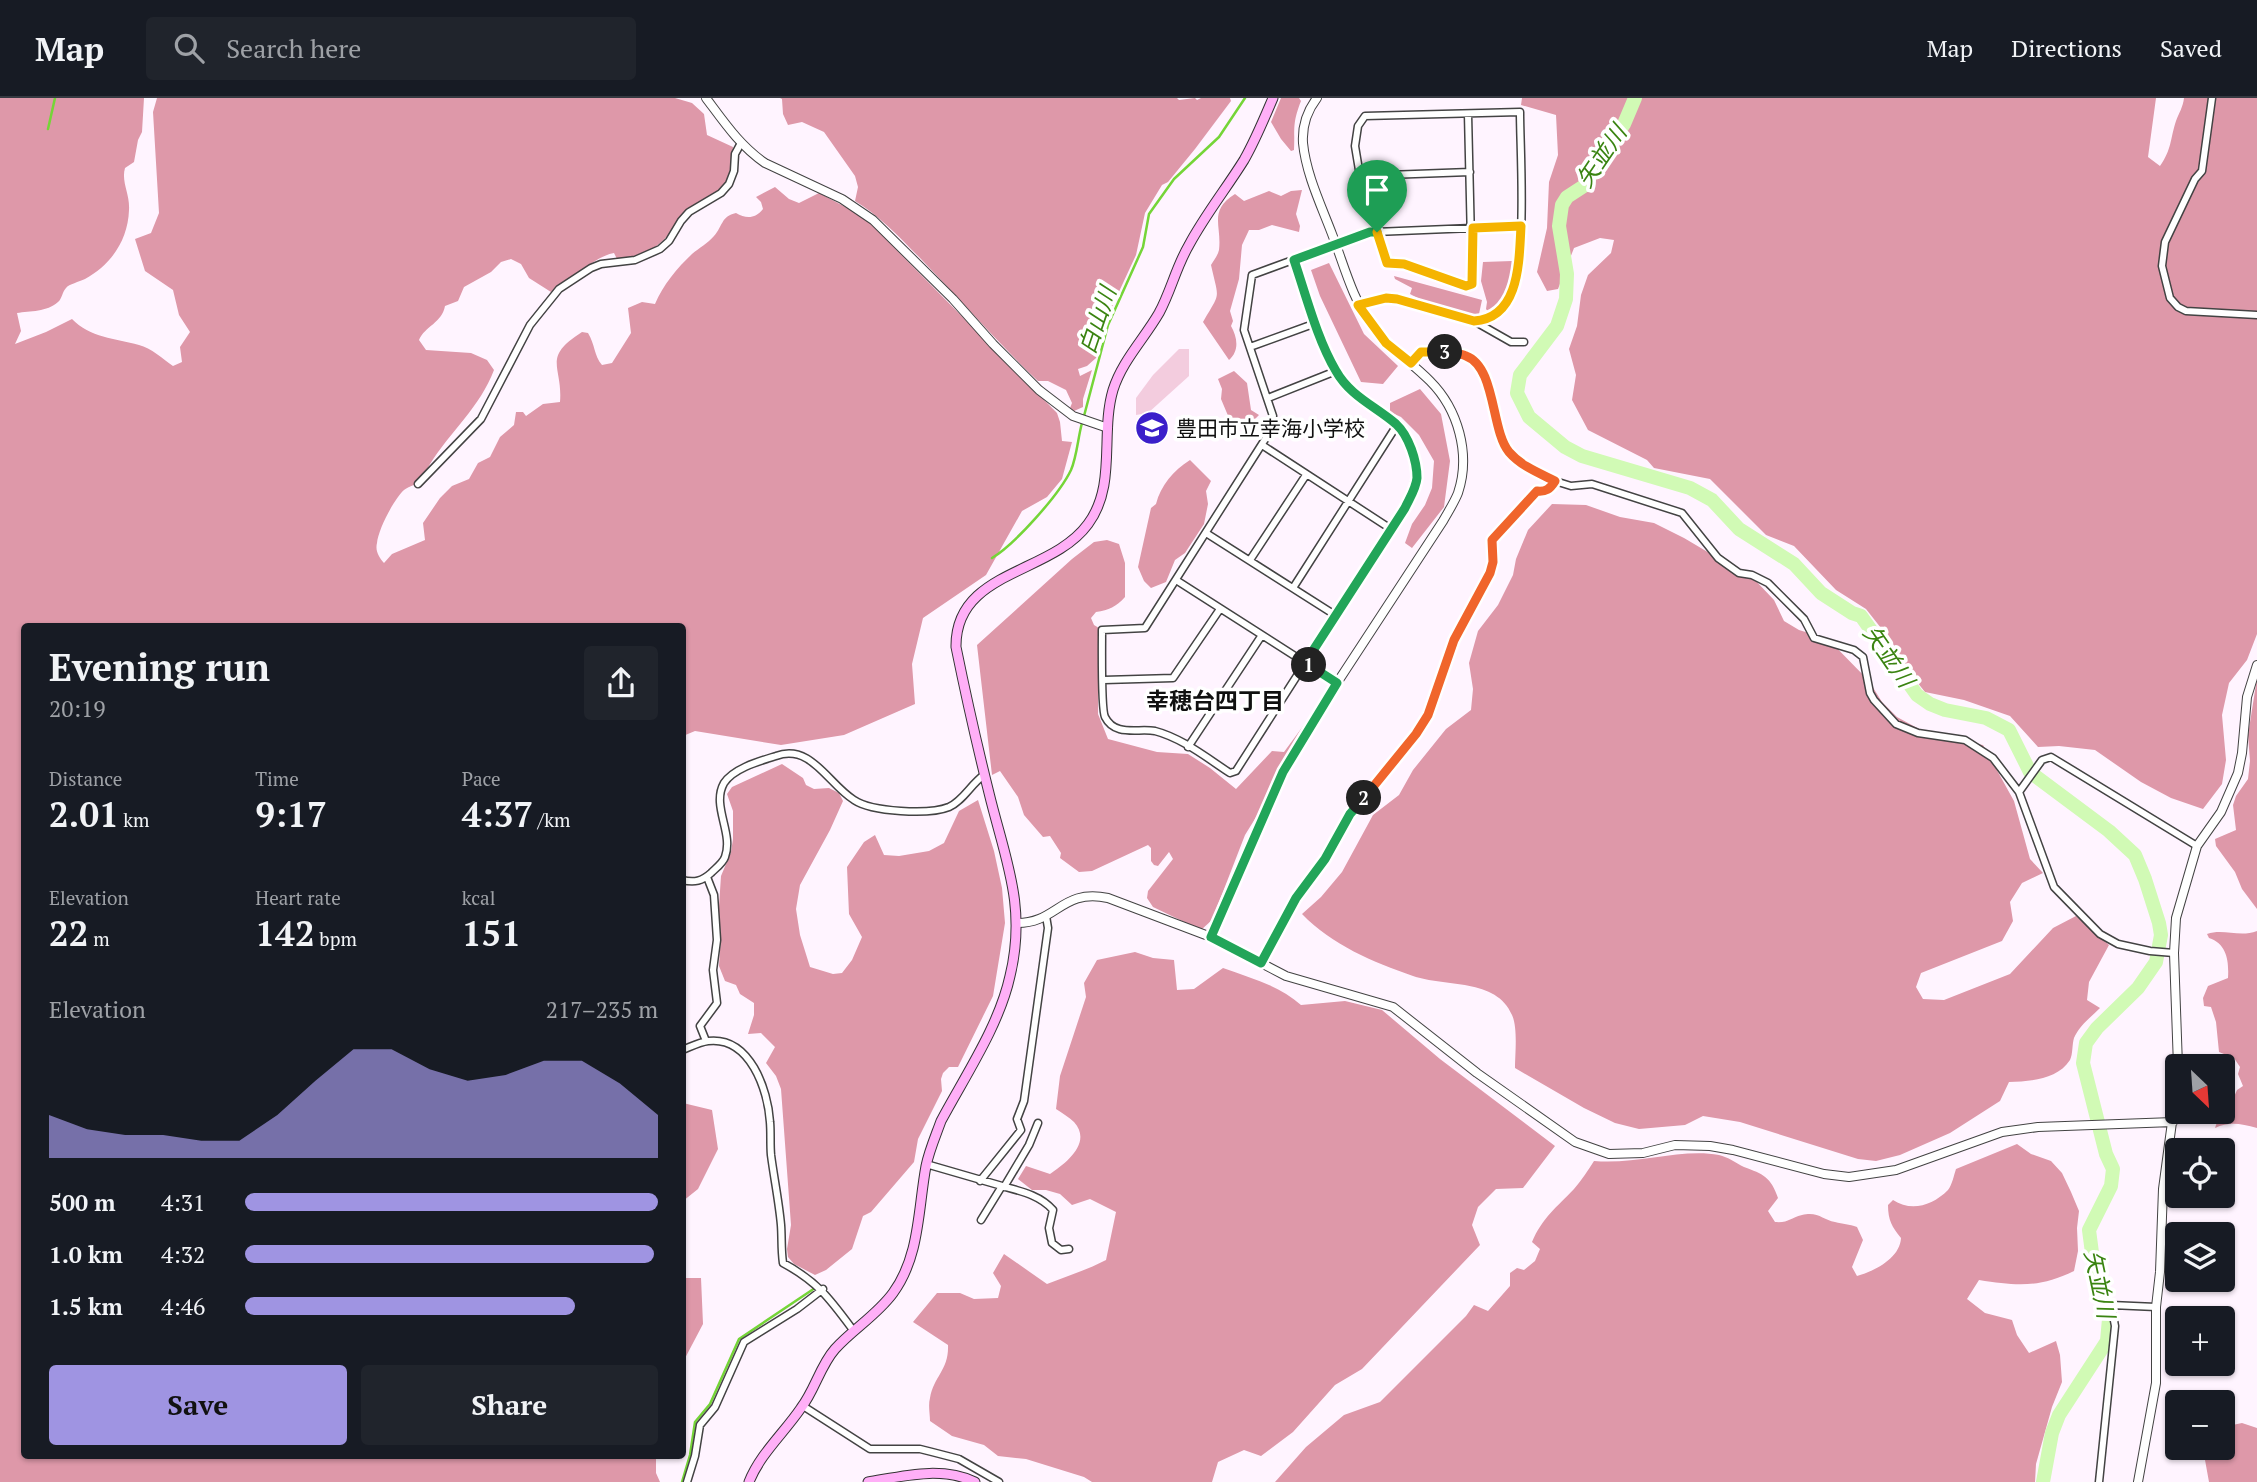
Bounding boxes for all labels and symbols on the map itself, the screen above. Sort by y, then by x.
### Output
water label: 矢並川 [1569,116,1635,193]
pin [1347,160,1407,232]
water label: 白山川 [1071,279,1124,358]
pin: 3 [1428,334,1462,370]
school or university icon: 豊田市立幸海小学校 [1133,409,1171,447]
place label: 豊田市立幸海小学校 [1176,414,1365,442]
water label: 矢並川 [1857,619,1923,696]
pin: 1 [1292,648,1326,682]
district label: 幸穂台四丁目 [1146,685,1284,716]
pin: 2 [1346,780,1382,816]
north arrow [2165,1054,2235,1124]
water label: 矢並川 [2078,1247,2123,1324]

